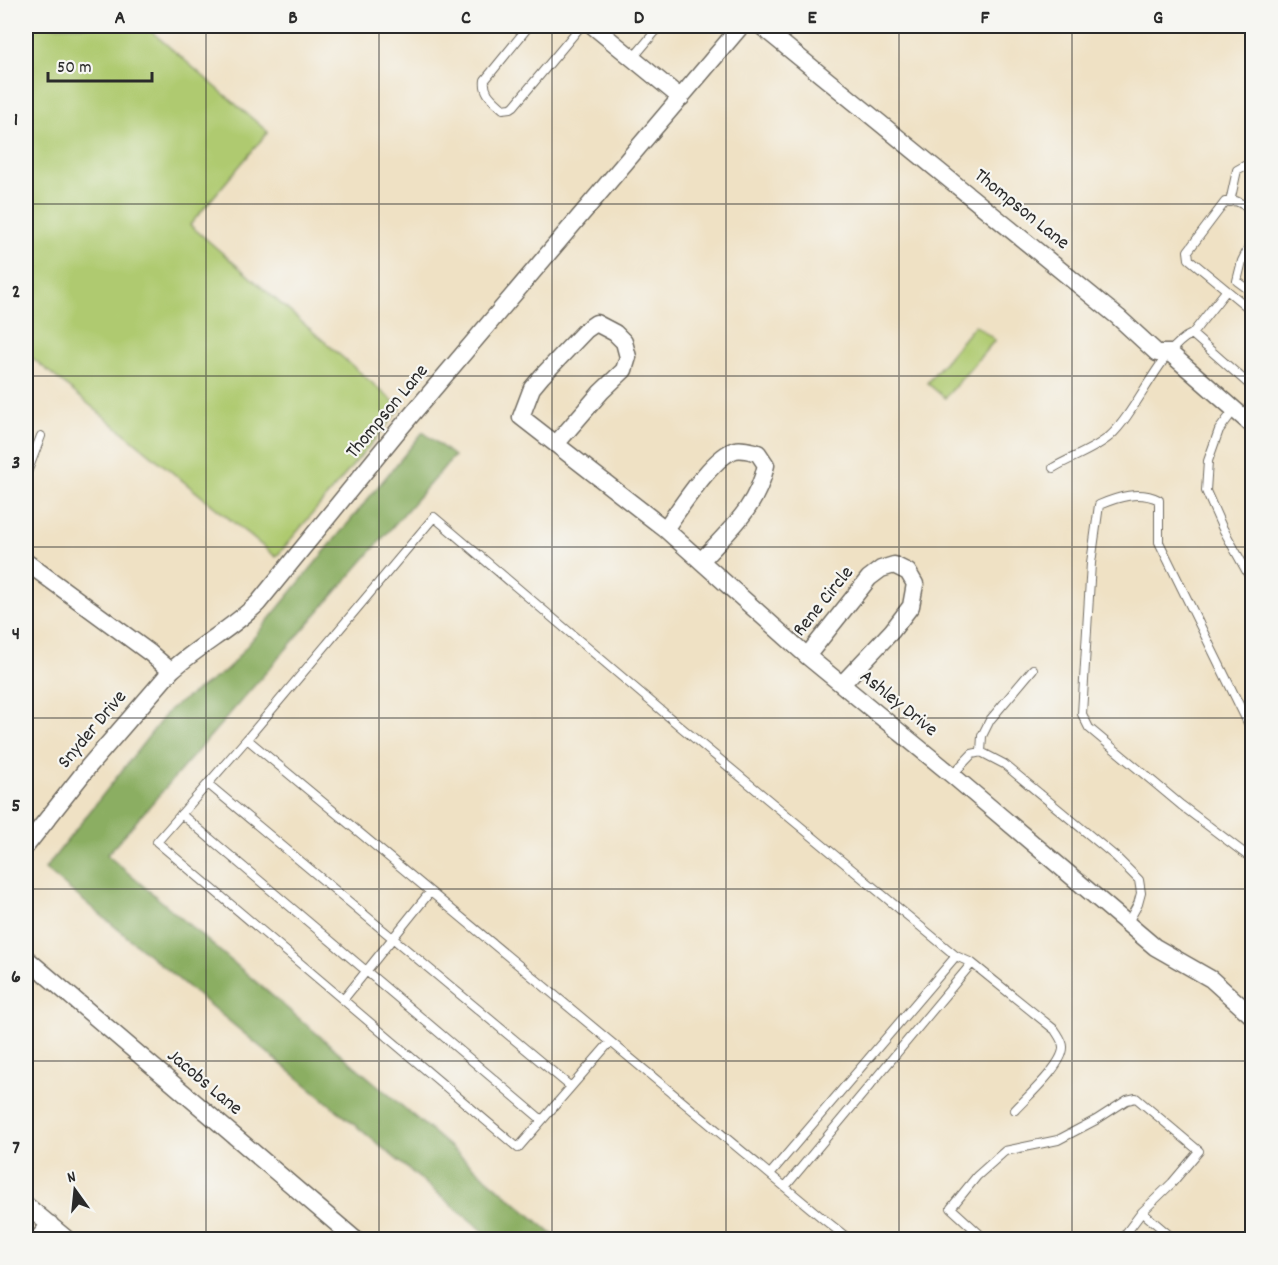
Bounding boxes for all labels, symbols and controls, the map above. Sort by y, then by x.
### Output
text: A [115,5,126,33]
text: B [288,5,298,33]
text: C [461,5,471,33]
text: D [634,5,645,33]
text: E [807,5,817,33]
text: F [981,5,991,33]
text: G [1153,5,1163,33]
scale bar [48,45,152,83]
text: 50 m [57,56,92,81]
text: 1 [14,107,18,135]
street label: Thompson Lane [967,163,1075,257]
text: 2 [12,279,20,307]
street label: Thompson Lane [340,359,436,465]
text: 3 [12,450,20,478]
street label: Rene Circle [787,561,861,643]
text: 4 [12,621,20,649]
street label: Ashley Drive [853,664,943,744]
street label: Snyder Drive [52,685,134,775]
text: 5 [11,793,21,821]
text: 6 [11,964,21,992]
street label: Jacobs Lane [160,1043,248,1123]
text: 7 [12,1135,20,1163]
north arrow [45,1160,105,1220]
text: N [65,1166,79,1190]

